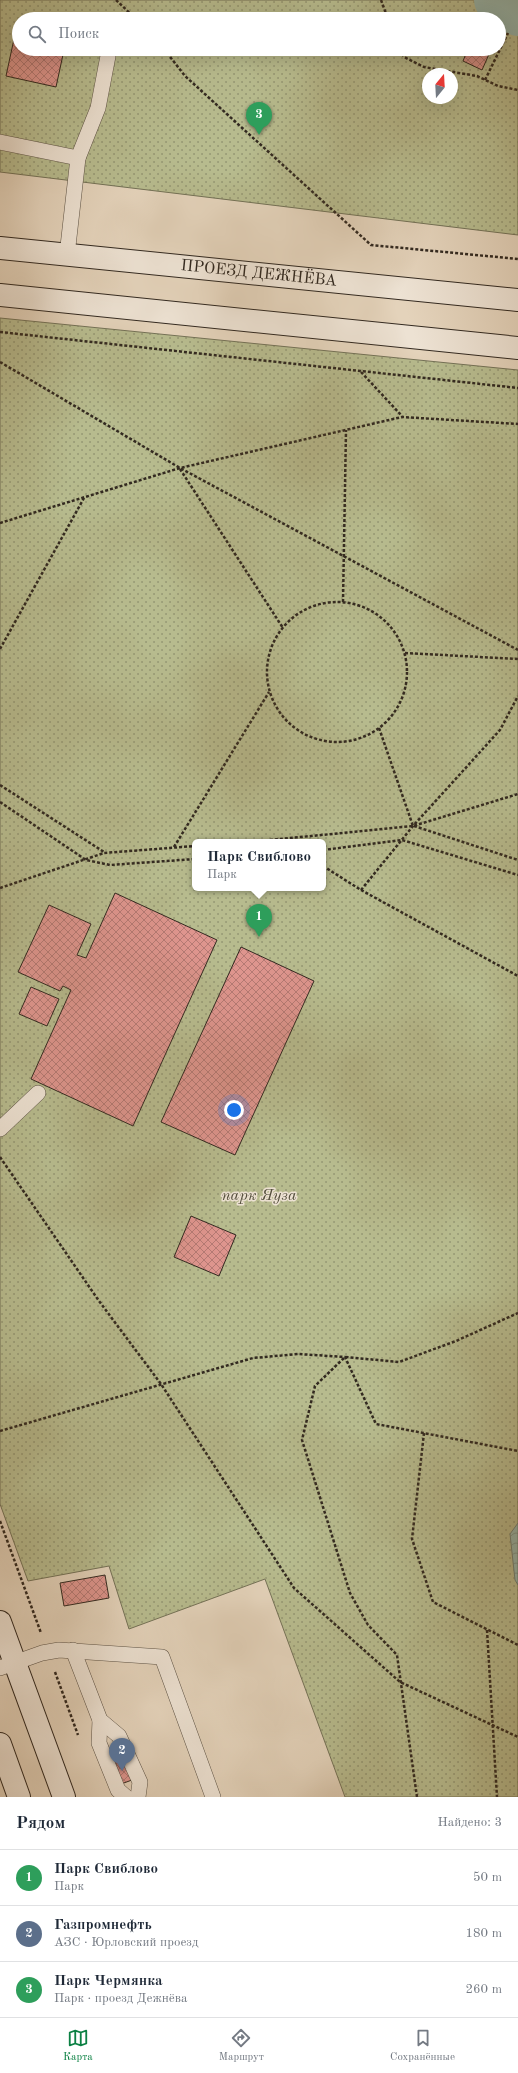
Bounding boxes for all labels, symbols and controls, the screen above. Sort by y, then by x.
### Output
search box [12,12,506,56]
icon: search [26,23,48,45]
text: Поиск [58,27,99,42]
north arrow [422,68,458,104]
pin: 3 [246,102,272,135]
street label: ПРОЕЗД ДЕЖНЁВА [180,258,338,290]
popup [192,839,326,891]
text: Парк Свиблово [207,850,311,865]
text: Парк [207,868,237,881]
pin: 1 [246,904,272,937]
your location [224,1100,244,1120]
park label: парк Яуза [221,1188,297,1204]
pin: 2 [109,1738,135,1771]
text: Рядом [16,1815,65,1832]
text: Найдено: 3 [438,1816,502,1829]
text: Парк Свиблово [54,1862,158,1877]
text: 1 [25,1871,33,1884]
text: 50 m [473,1871,502,1884]
text: Парк [54,1880,84,1893]
text: Газпромнефть [54,1918,152,1933]
text: 2 [25,1927,33,1940]
text: 180 m [465,1927,502,1940]
text: АЗС · Юрловский проезд [54,1936,198,1949]
text: Парк Чермянка [54,1974,163,1989]
text: 3 [25,1983,33,1996]
text: 260 m [465,1983,502,1996]
text: Парк · проезд Дежнёва [54,1992,187,2005]
tab: Карта [63,2027,93,2065]
tab: Маршрут [219,2027,264,2065]
tab: Сохранённые [390,2027,455,2065]

